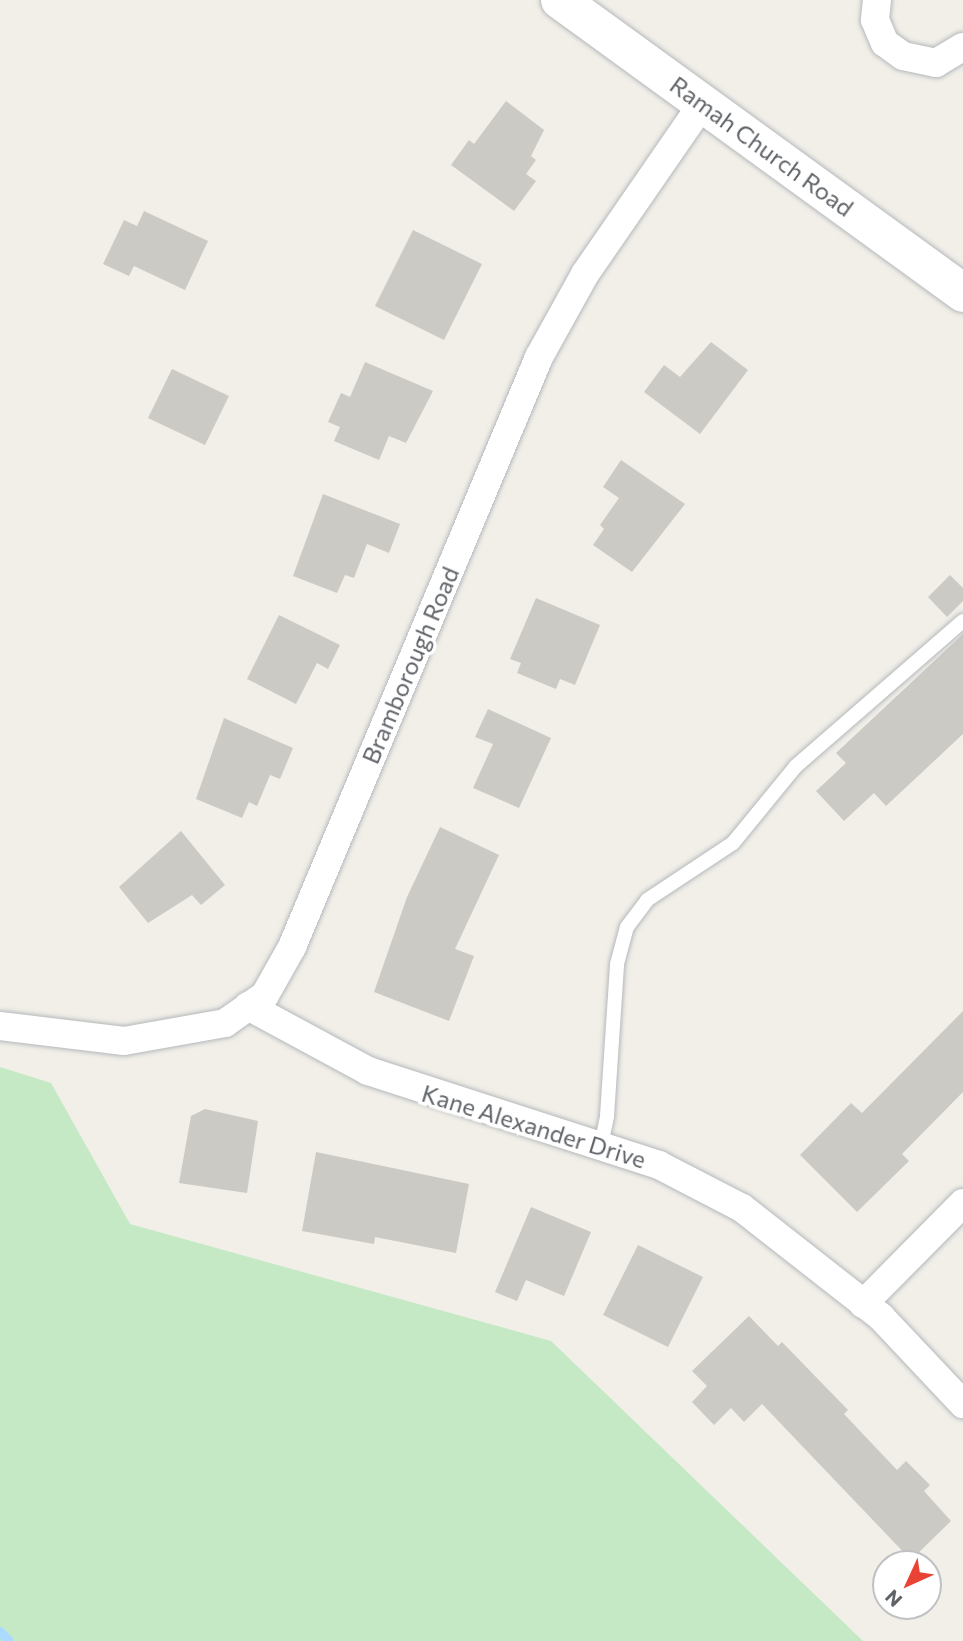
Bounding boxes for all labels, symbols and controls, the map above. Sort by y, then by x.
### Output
street label: Ramah Church Road [665,70,859,222]
street label: Bramborough Road [355,562,465,768]
street label: Kane Alexander Drive [419,1078,649,1174]
north arrow [872,1550,942,1620]
text: N [880,1586,906,1612]

